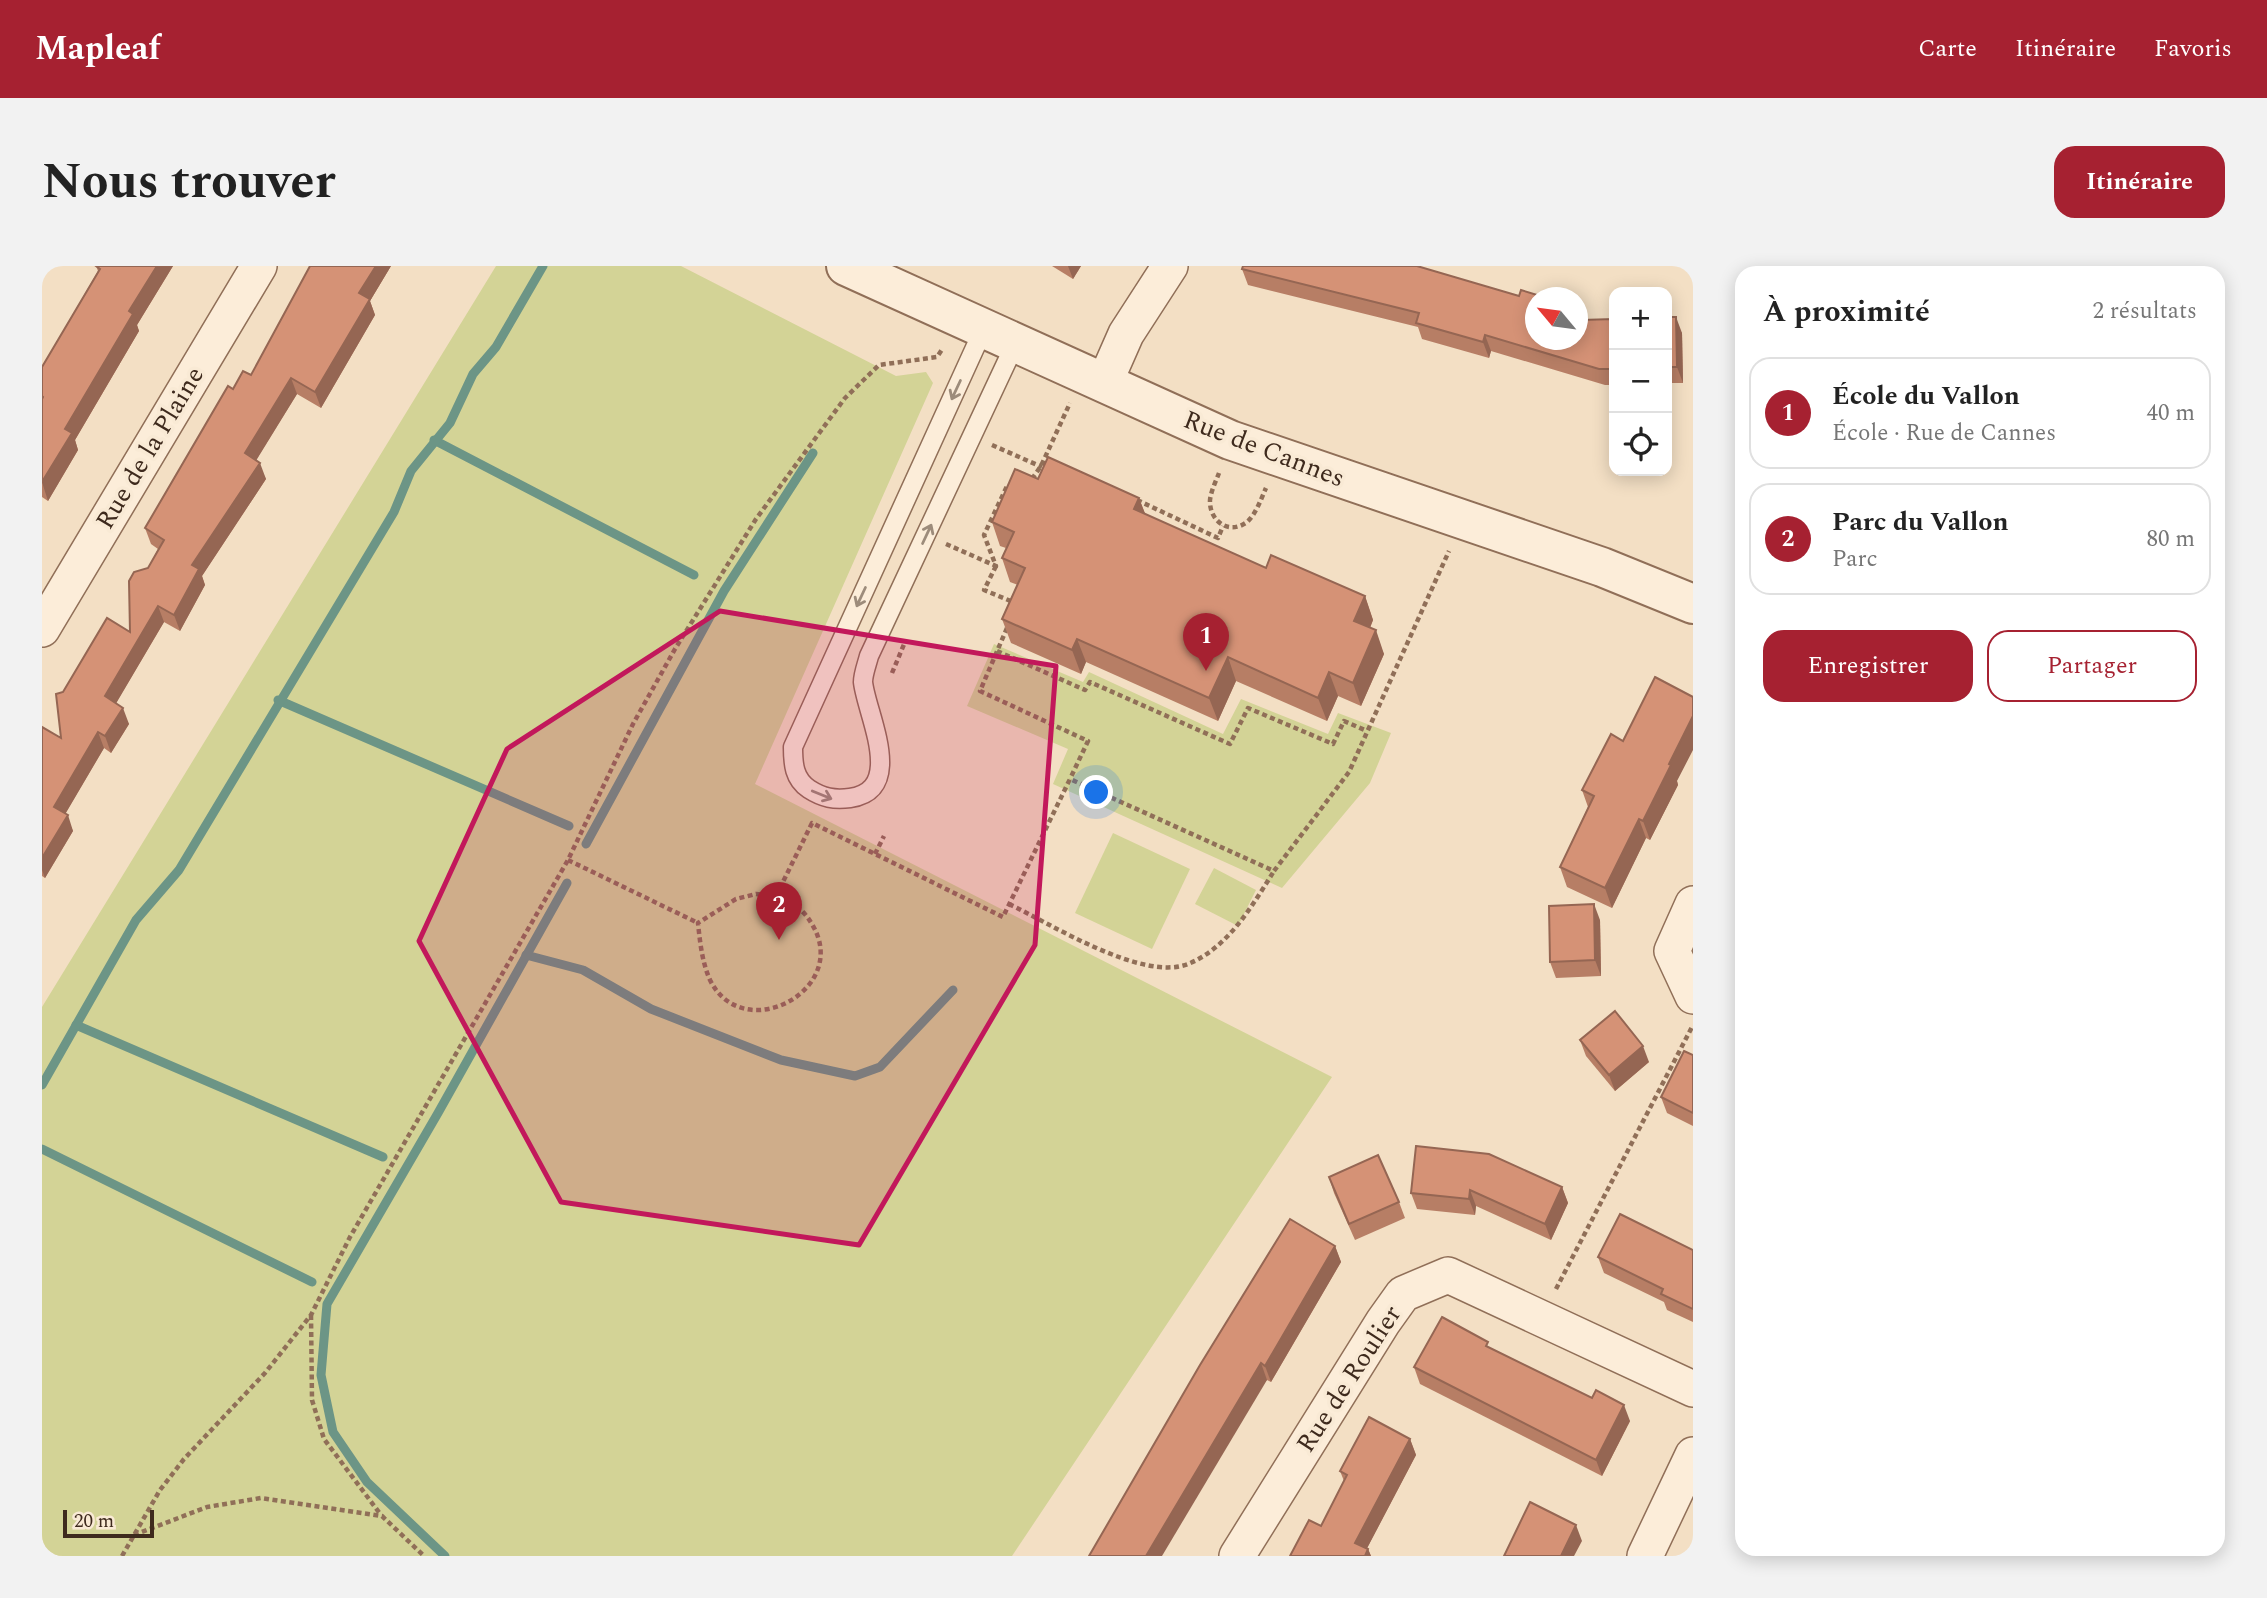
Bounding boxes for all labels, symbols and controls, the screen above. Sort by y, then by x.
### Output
text: Mapleaf [35,24,161,74]
text: Carte [1918,31,1977,67]
text: Itinéraire [2015,31,2116,67]
text: Favoris [2154,31,2232,67]
text: Nous trouver [42,145,335,220]
button: Itinéraire [2054,146,2225,218]
north arrow [1525,287,1588,350]
map controls [1609,287,1672,476]
button: + [1609,287,1672,350]
text: À proximité [1763,289,1930,335]
text: 2 résultats [2092,294,2197,329]
button: − [1609,350,1672,413]
street label: Rue de la Plaine [85,359,215,537]
text: École du Vallon [1832,376,2020,416]
one-way arrow [949,378,962,400]
text: 1 [1782,396,1794,431]
text: 40 m [2146,396,2195,431]
street label: Rue de Cannes [1177,400,1351,498]
button: locate [1609,413,1672,476]
text: École · Rue de Cannes [1832,416,2056,451]
text: Parc du Vallon [1832,502,2009,542]
text: 2 [1782,522,1794,557]
text: 80 m [2146,522,2195,557]
one-way arrow [921,523,934,544]
text: Parc [1832,542,1878,577]
one-way arrow [854,585,867,607]
pin: 1 [1183,613,1229,671]
button: Enregistrer [1763,630,1973,702]
button: Partager [1987,630,2197,702]
your location [1079,775,1113,809]
one-way arrow [811,789,832,802]
pin: 2 [756,882,802,940]
street label: Rue de Roulier [1286,1297,1412,1461]
scale bar [63,1507,154,1539]
text: 20 m [74,1507,114,1536]

